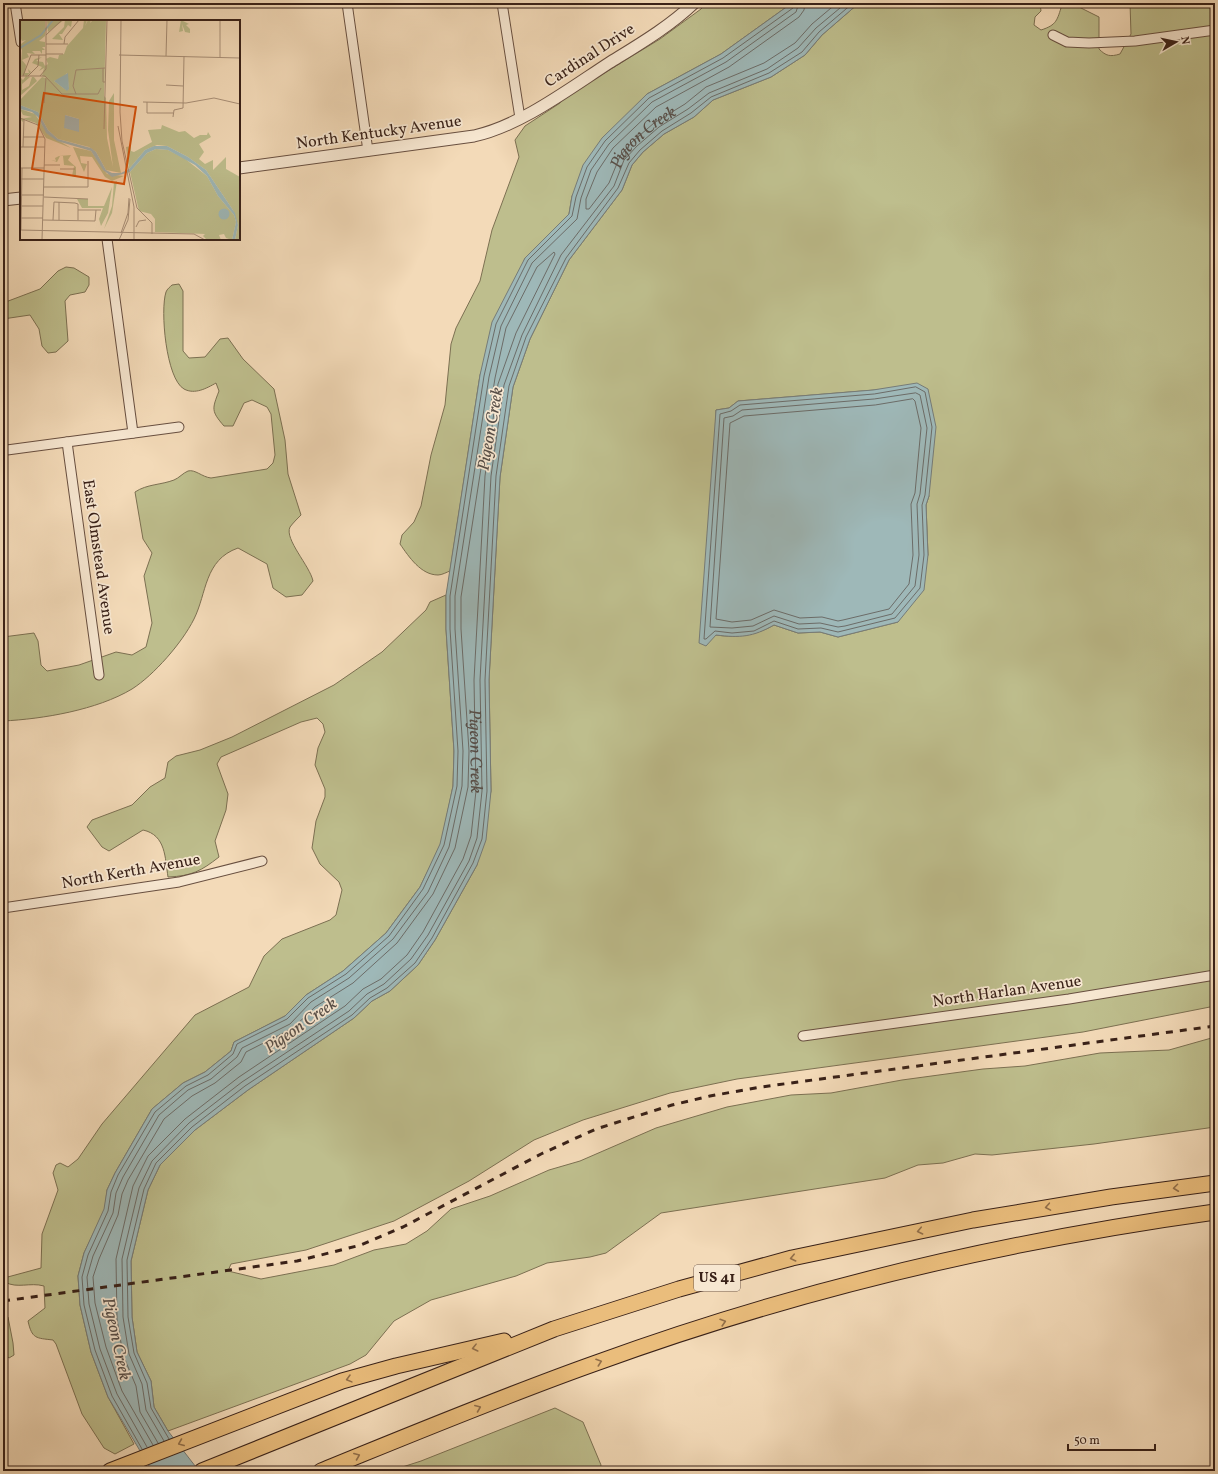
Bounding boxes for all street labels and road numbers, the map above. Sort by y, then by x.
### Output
street label: Cardinal Drive [541,19,639,93]
street label: North Kentucky Avenue [295,111,463,155]
street label: East Olmstead Avenue [76,478,120,636]
street label: North Kerth Avenue [60,849,202,895]
street label: North Harlan Avenue [931,971,1083,1013]
road number: US 41 [694,1265,740,1291]

